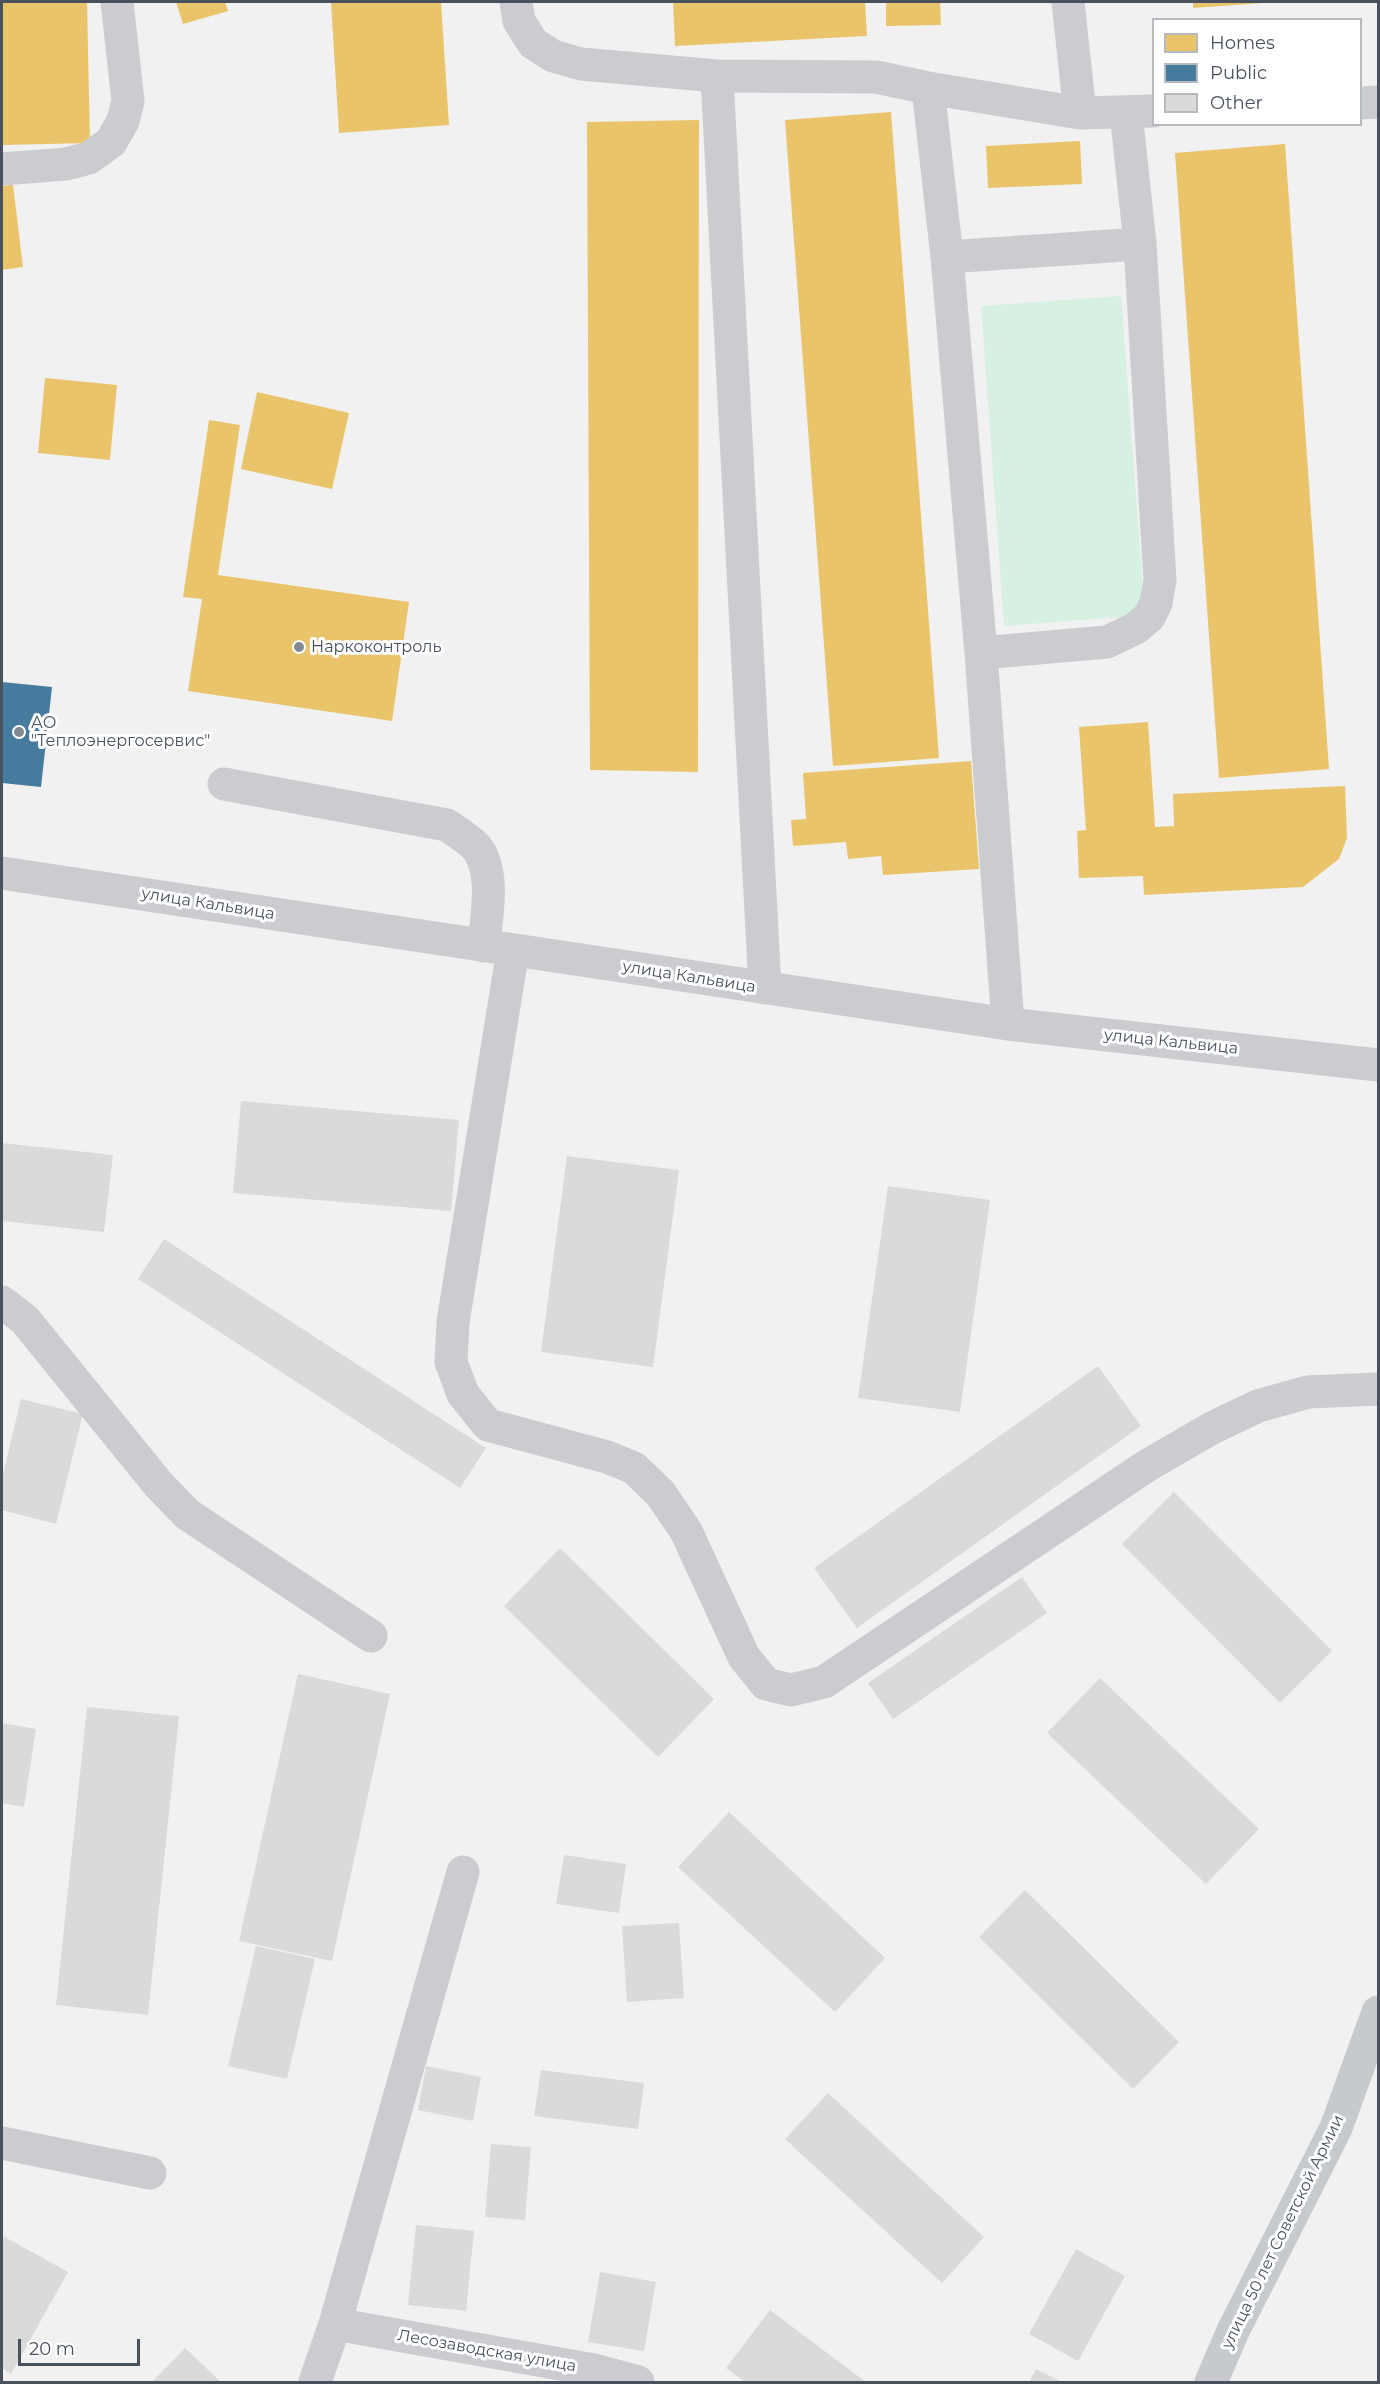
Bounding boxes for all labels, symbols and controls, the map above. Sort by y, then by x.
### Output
legend [1152,18,1362,126]
text: Homes [1210,32,1275,54]
text: Public [1210,62,1267,84]
text: Other [1210,92,1263,114]
place label: Наркоконтроль [311,637,441,657]
marker: Наркоконтроль [292,640,306,654]
place label: АО "Теплоэнергосервис" [31,713,210,751]
marker: АО "Теплоэнергосервис" [12,725,26,739]
street label: улица Кальвица [140,884,276,924]
street label: улица Кальвица [621,957,757,997]
street label: улица Кальвица [1103,1025,1239,1059]
street label: улица 50 лет Советской Армии [1218,2112,1348,2352]
street label: Лесозаводская улица [396,2326,578,2376]
scale bar [21,2327,142,2365]
text: 20 m [29,2338,75,2360]

